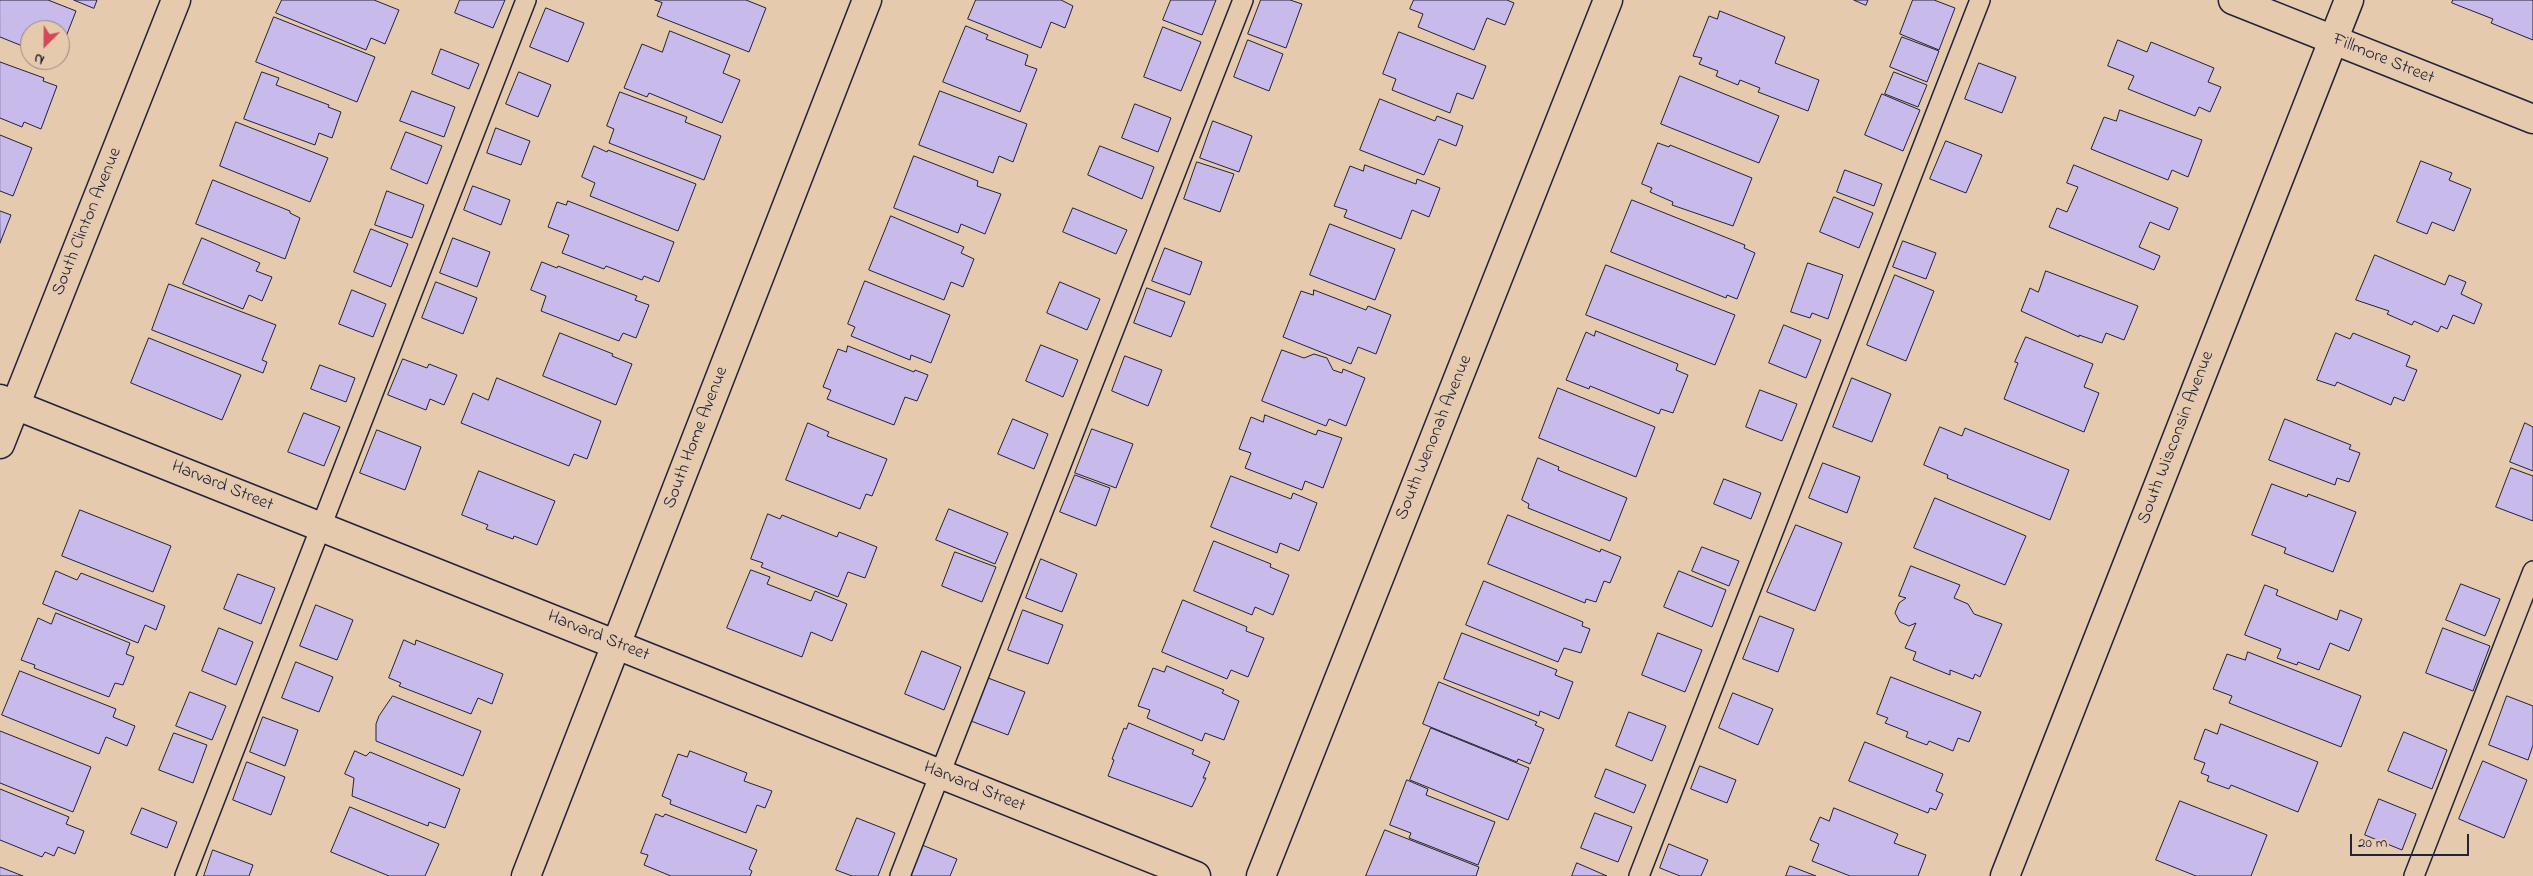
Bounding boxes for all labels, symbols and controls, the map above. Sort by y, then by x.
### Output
north arrow [20,20,70,70]
street label: Fillmore Street [2329,30,2437,90]
text: N [31,47,48,70]
street label: South Clinton Avenue [48,145,128,299]
street label: South Wisconsin Avenue [2134,349,2220,527]
street label: South Wenonah Avenue [1392,352,1478,524]
street label: South Home Avenue [660,364,734,512]
street label: Harvard Street [168,457,276,517]
street label: Harvard Street [544,607,652,667]
street label: Harvard Street [920,758,1028,818]
scale bar [2353,824,2472,856]
text: 20 m [2358,832,2387,854]

